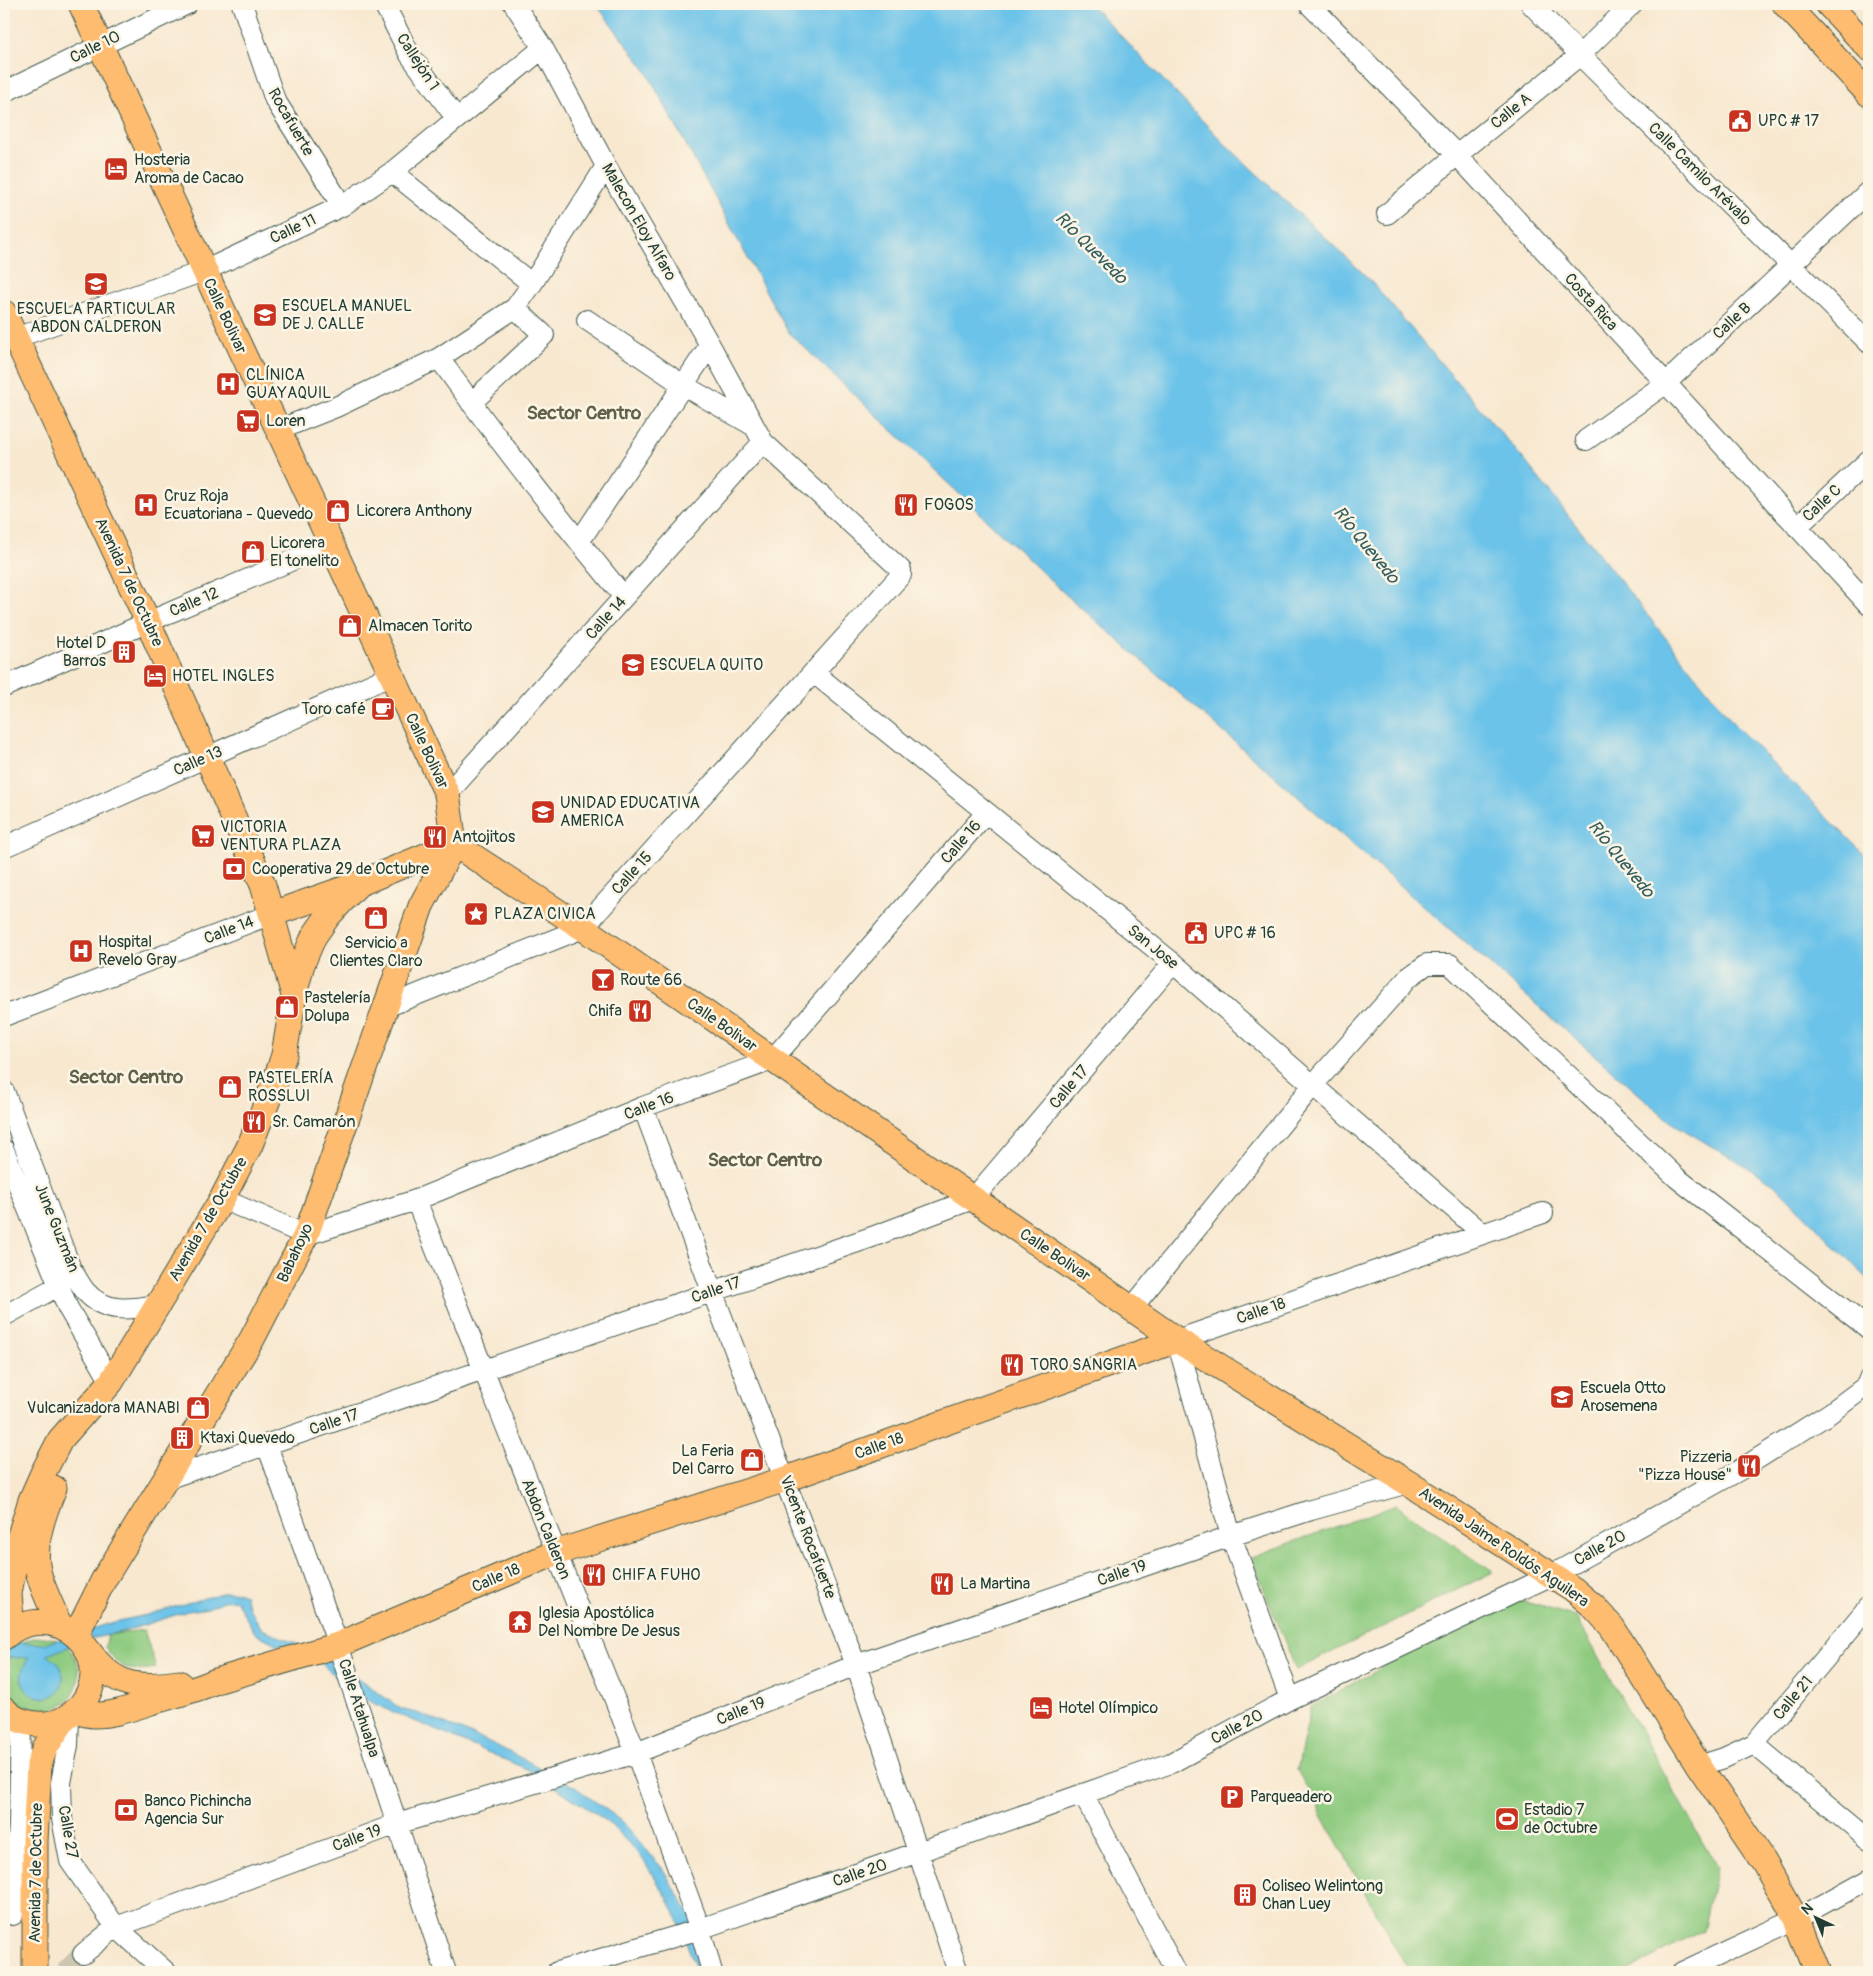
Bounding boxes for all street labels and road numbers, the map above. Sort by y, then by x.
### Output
street label: Calle 10 [67,26,123,68]
street label: Callejón 1 [392,30,444,94]
street label: Rocafuerte [264,84,319,160]
street label: Calle A [1487,89,1535,133]
street label: Calle Camilo Arévalo [1644,118,1756,230]
street label: Malecon Eloy Alfaro [597,160,681,285]
street label: Calle 11 [267,210,319,248]
street label: Costa Rica [1560,269,1622,335]
street label: Calle Bolivar [199,275,251,357]
street label: Calle B [1709,298,1755,344]
street label: Calle C [1798,480,1846,526]
street label: Avenida 7 de Octubre [90,514,168,650]
street label: Calle 12 [166,583,222,621]
street label: Calle 14 [581,592,631,644]
street label: Calle Bolivar [401,710,453,792]
street label: Calle 13 [170,741,226,781]
street label: Calle 16 [936,816,986,868]
street label: Calle 15 [607,847,657,899]
street label: Calle 14 [201,911,257,949]
street label: San Jose [1123,920,1183,974]
street label: Calle Bolivar [683,993,761,1057]
street label: Calle 17 [1045,1061,1093,1113]
street label: Calle 16 [621,1087,677,1125]
street label: Avenida 7 de Octubre [164,1153,252,1285]
street label: June Guzmán [30,1181,84,1275]
street label: Babahoyo [273,1220,318,1286]
street label: Calle Bolivar [1016,1224,1095,1286]
street label: Calle 17 [689,1272,744,1308]
street label: Calle 18 [1234,1293,1288,1329]
street label: Calle 17 [307,1404,362,1440]
street label: Calle 18 [852,1428,906,1464]
street label: Vicente Rocafuerte [775,1473,841,1601]
street label: Abdon Calderon [517,1476,575,1582]
street label: Avenida Jaime Roldós Aguilera [1415,1482,1593,1612]
street label: Calle 20 [1571,1526,1629,1570]
street label: Calle 19 [1095,1555,1149,1591]
street label: Calle 18 [469,1559,523,1597]
street label: Calle Atahualpa [334,1656,384,1760]
street label: Calle 21 [1769,1672,1817,1724]
street label: Calle 19 [714,1692,768,1730]
street label: Calle 20 [1208,1705,1267,1749]
street label: Avenida 7 de Octubre [25,1803,47,1943]
street label: Calle 27 [53,1804,83,1861]
street label: Calle 19 [330,1820,384,1856]
street label: Calle 20 [830,1854,890,1892]

